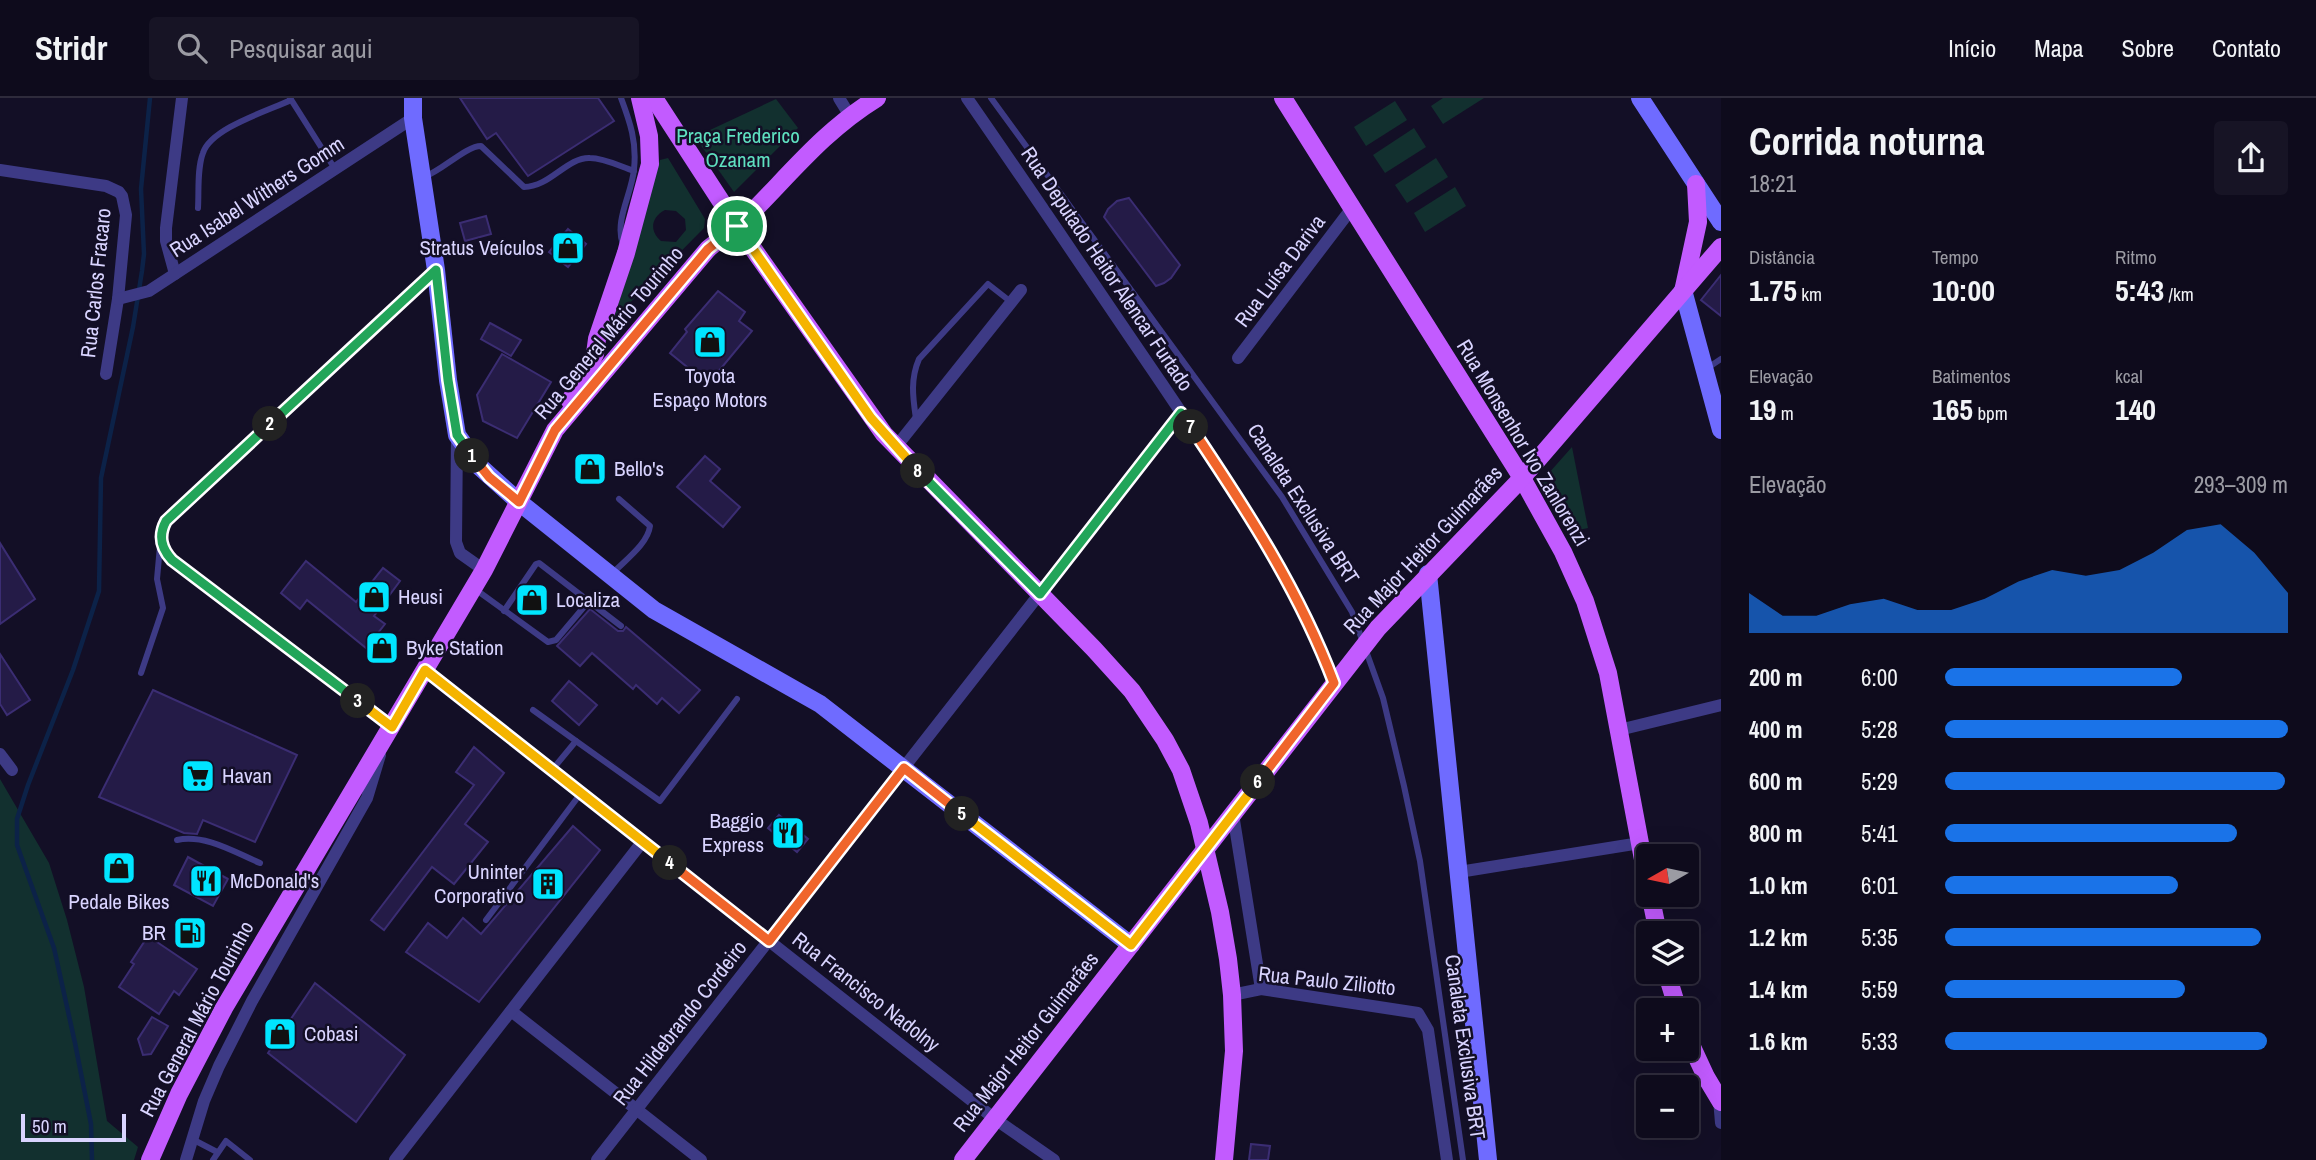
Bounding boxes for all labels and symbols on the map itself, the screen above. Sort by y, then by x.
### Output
park label: Praça Frederico Ozanam [676,121,800,174]
street label: Rua Isabel Withers Gomm [164,129,350,264]
street label: Rua Deputado Heitor Alencar Furtado [1015,141,1200,397]
pin [707,196,767,256]
street label: Rua Carlos Fracaro [73,207,118,359]
street label: Rua Luísa Dariva [1228,208,1332,333]
shop icon: Stratus Veículos [549,229,587,267]
place label: Stratus Veículos [420,233,544,262]
street label: Rua General Mário Tourinho [527,240,690,425]
shop icon: Toyota Espaço Motors [691,323,729,361]
street label: Rua Monsenhor Ivo Zanlorenzi [1450,334,1597,552]
place label: Toyota Espaço Motors [653,361,767,414]
pin: 2 [252,406,288,442]
pin: 7 [1174,410,1208,444]
street label: Canaleta Exclusiva BRT [1241,418,1367,590]
pin: 1 [454,438,490,474]
shop icon: Bello's [571,450,609,488]
place label: Bello's [614,454,664,483]
pin: 8 [900,454,936,488]
street label: Rua Major Heitor Guimarães [1337,459,1509,640]
shop icon: Heusi [355,578,393,616]
shop icon: Localiza [513,581,551,619]
place label: Heusi [398,582,443,611]
place label: Localiza [556,585,621,614]
shop icon: Byke Station [363,629,401,667]
place label: Byke Station [406,633,504,662]
pin: 3 [340,684,376,718]
supermarket icon: Havan [179,757,217,795]
place label: Havan [222,761,272,790]
pin: 6 [1240,764,1276,800]
pin: 5 [944,796,979,832]
place label: Baggio Express [702,806,764,859]
restaurant icon: Baggio Express [769,814,807,852]
north arrow [1636,844,1699,906]
pin: 4 [652,846,688,880]
shop icon: Pedale Bikes [100,849,138,887]
place label: Uninter Corporativo [434,857,524,910]
restaurant icon: McDonald's [187,862,225,900]
building icon: Uninter Corporativo [529,865,567,903]
place label: McDonald's [230,866,319,895]
place label: Pedale Bikes [68,887,170,916]
fuel station icon: BR [171,914,209,952]
street label: Rua General Mário Tourinho [133,916,261,1122]
place label: BR [142,918,166,947]
street label: Rua Francisco Nadolny [786,925,946,1059]
street label: Rua Hildebrando Cordeiro [606,934,753,1111]
street label: Rua Major Heitor Guimarães [946,946,1105,1138]
street label: Canaleta Exclusiva BRT [1438,953,1493,1142]
street label: Rua Paulo Ziliotto [1257,959,1397,1002]
shop icon: Cobasi [261,1015,299,1053]
place label: Cobasi [304,1019,359,1048]
scale bar [21,1111,126,1143]

